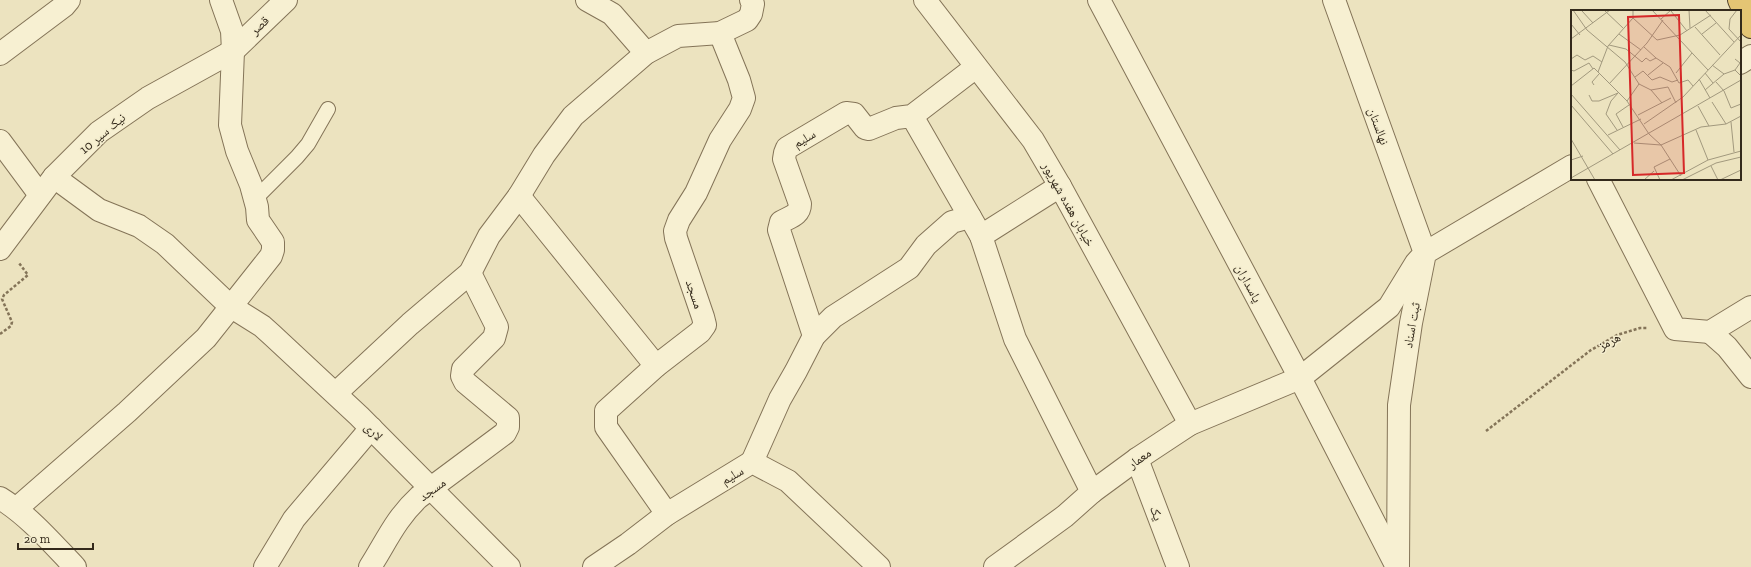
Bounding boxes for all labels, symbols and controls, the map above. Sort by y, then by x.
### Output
inset map [1571,10,1741,180]
street label: قصر [246,13,273,39]
street label: نهالستان [1364,105,1392,147]
street label: نیک سیر 10 [76,110,129,158]
street label: سلیم [790,126,819,152]
street label: خیابان هفده شهریور [1038,159,1098,249]
street label: پاسداران [1231,261,1265,306]
street label: مسجد [683,278,706,311]
street label: ثبت اسناد [1400,301,1423,349]
street label: هرمز [1595,329,1623,355]
street label: لاری [361,419,386,445]
street label: معمار [1124,445,1154,473]
street label: سلیم [718,463,747,489]
street label: مسجد [416,475,449,504]
street label: یک [1147,504,1166,523]
scale bar [18,525,93,551]
text: 20 m [24,532,51,546]

